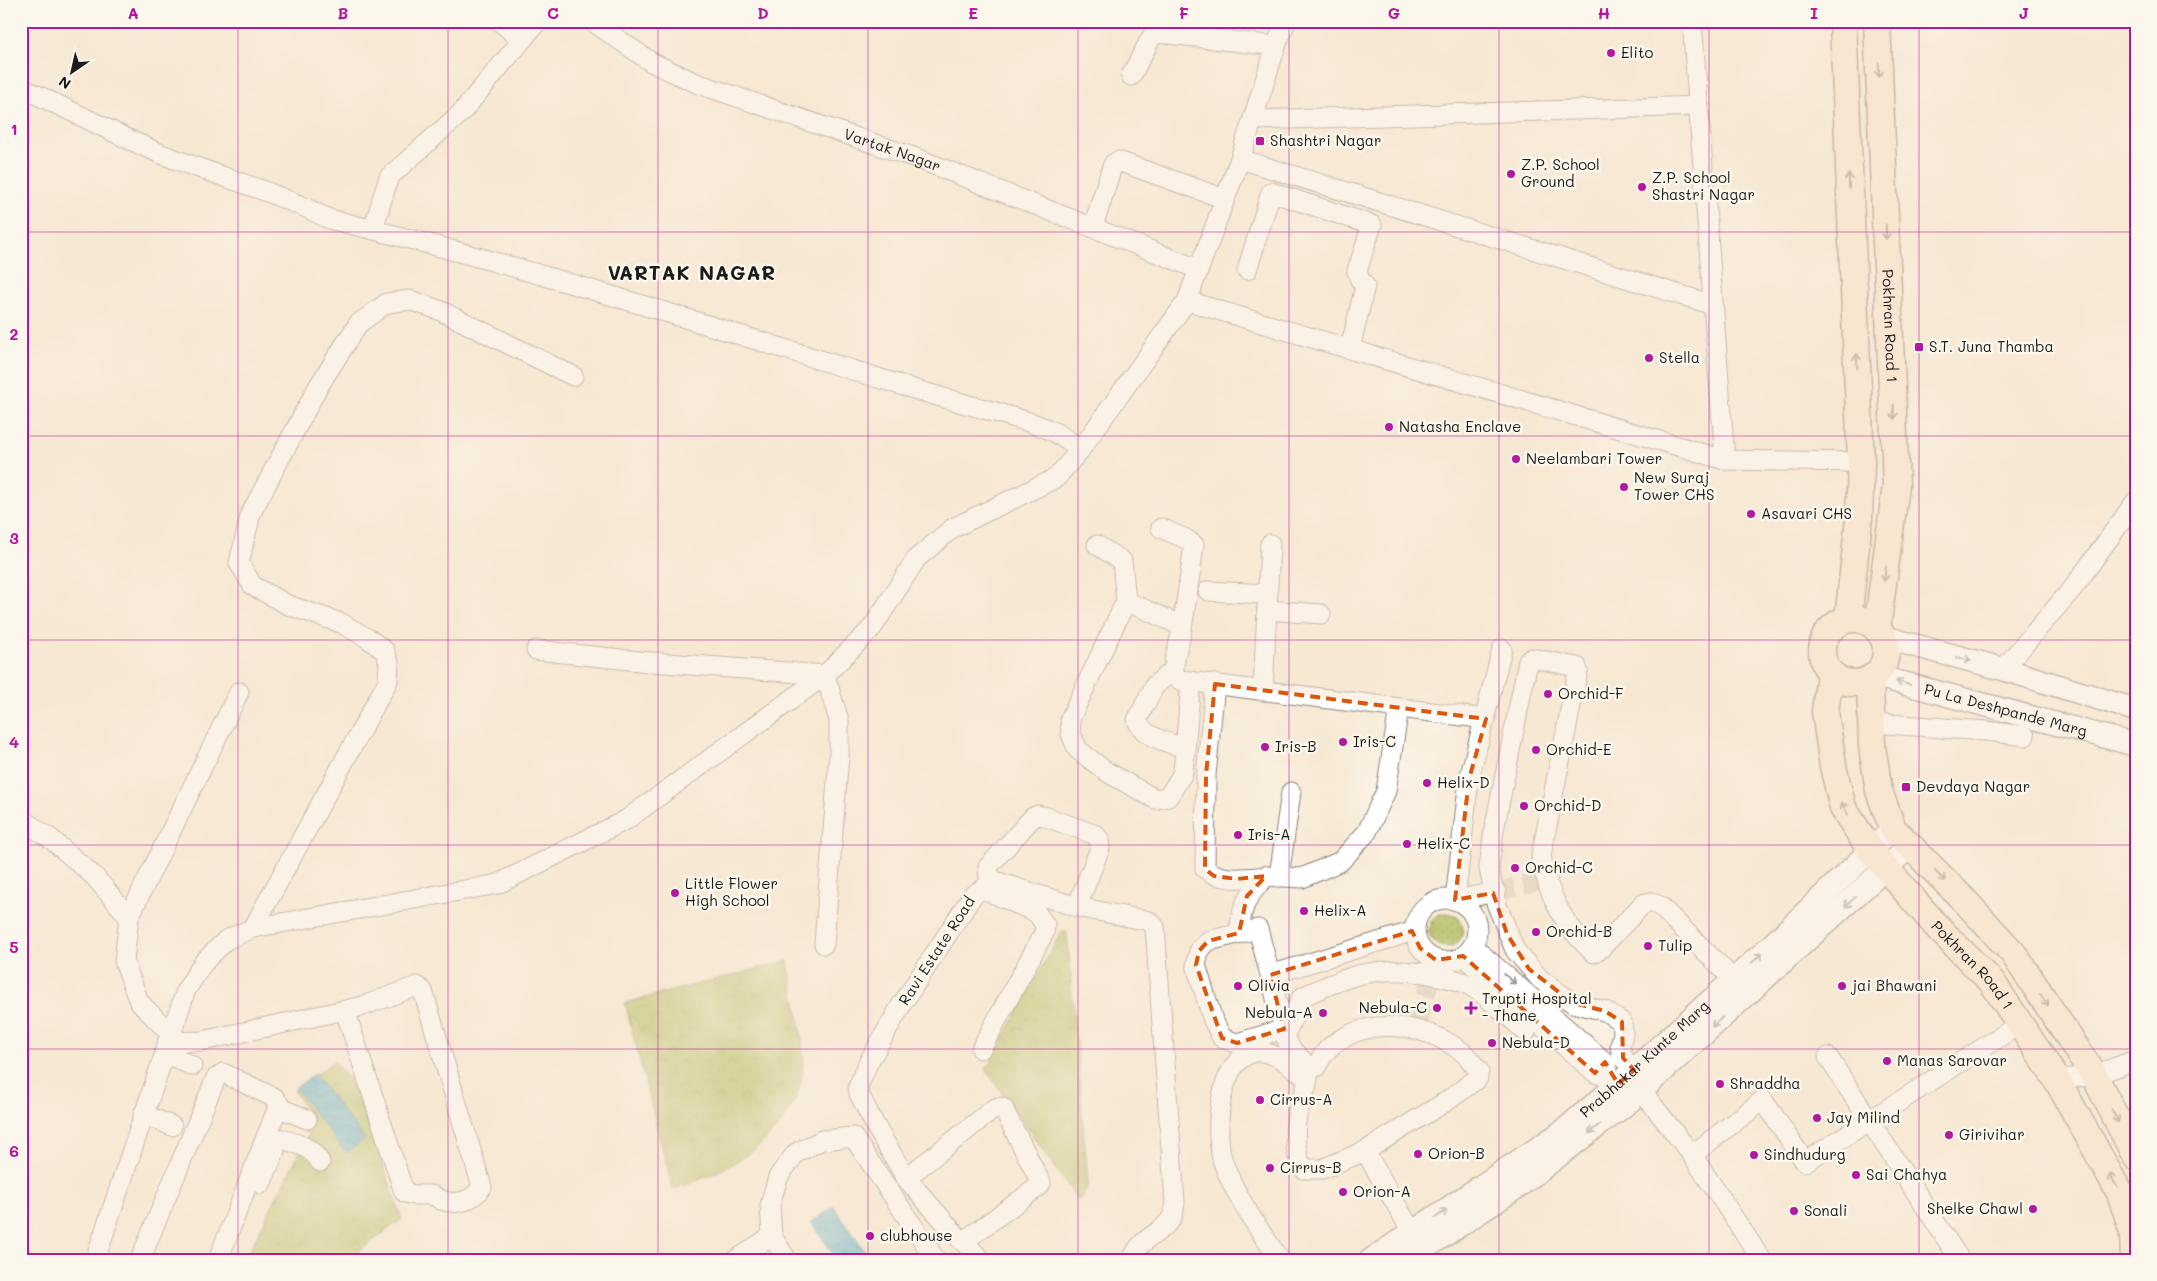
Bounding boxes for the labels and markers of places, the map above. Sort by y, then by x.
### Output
place label: Elito [1621,42,1654,62]
marker: Elito [1605,47,1617,59]
place label: Shashtri Nagar [1270,130,1382,150]
marker: Shashtri Nagar [1254,135,1266,147]
place label: Z.P. School Ground [1521,154,1600,191]
place label: Z.P. School Shastri Nagar [1652,167,1755,204]
marker: Z.P. School Ground [1505,168,1517,180]
marker: Z.P. School Shastri Nagar [1636,181,1648,193]
place label: S.T. Juna Thamba [1929,336,2054,356]
marker: S.T. Juna Thamba [1913,341,1925,353]
place label: Stella [1659,347,1700,367]
marker: Stella [1643,352,1655,364]
place label: Natasha Enclave [1399,416,1521,436]
marker: Natasha Enclave [1383,421,1395,433]
place label: Neelambari Tower [1526,448,1662,468]
marker: Neelambari Tower [1510,453,1522,465]
place label: New Suraj Tower CHS [1634,467,1714,504]
marker: New Suraj Tower CHS [1618,481,1630,493]
place label: Asavari CHS [1761,503,1852,523]
marker: Asavari CHS [1745,508,1757,520]
place label: Orchid-F [1558,683,1624,703]
marker: Orchid-F [1542,688,1554,700]
place label: Iris-C [1353,731,1396,751]
place label: Iris-B [1275,736,1317,756]
marker: Iris-C [1337,736,1349,748]
place label: Orchid-E [1546,739,1612,759]
marker: Iris-B [1259,741,1271,753]
marker: Orchid-E [1530,744,1542,756]
place label: Helix-D [1437,772,1490,792]
place label: Devdaya Nagar [1916,776,2030,796]
marker: Helix-D [1421,777,1433,789]
marker: Devdaya Nagar [1900,781,1912,793]
place label: Orchid-D [1534,795,1601,815]
marker: Orchid-D [1518,800,1530,812]
place label: Iris-A [1248,824,1291,844]
marker: Iris-A [1232,829,1244,841]
place label: Helix-C [1417,833,1470,853]
marker: Helix-C [1401,838,1413,850]
place label: Orchid-C [1525,857,1593,877]
marker: Orchid-C [1509,862,1521,874]
place label: Little Flower High School [685,873,778,910]
marker: Little Flower High School [669,887,681,899]
place label: Helix-A [1314,900,1367,920]
marker: Helix-A [1298,905,1310,917]
place label: Orchid-B [1546,921,1612,941]
marker: Orchid-B [1530,926,1542,938]
place label: Tulip [1658,935,1692,955]
marker: Tulip [1642,940,1654,952]
place label: Olivia [1248,975,1290,995]
place label: jai Bhawani [1850,975,1937,995]
marker: Olivia [1232,980,1244,992]
marker: jai Bhawani [1836,980,1848,992]
place label: Trupti Hospital - Thane [1482,988,1592,1025]
place label: Nebula-C [1359,997,1427,1017]
marker: Trupti Hospital - Thane [1464,1001,1478,1015]
place label: Nebula-A [1245,1002,1313,1022]
marker: Nebula-C [1431,1002,1443,1014]
marker: Nebula-A [1317,1007,1329,1019]
place label: Nebula-D [1502,1032,1570,1052]
marker: Nebula-D [1486,1037,1498,1049]
place label: Manas Sarovar [1897,1050,2007,1070]
marker: Manas Sarovar [1881,1055,1893,1067]
place label: Shraddha [1730,1073,1801,1093]
marker: Shraddha [1714,1078,1726,1090]
place label: Cirrus-A [1270,1089,1333,1109]
marker: Cirrus-A [1254,1094,1266,1106]
place label: Jay Milind [1827,1107,1900,1127]
marker: Jay Milind [1811,1112,1823,1124]
place label: Girivihar [1959,1124,2025,1144]
marker: Girivihar [1943,1129,1955,1141]
place label: Orion-B [1428,1143,1485,1163]
place label: Sindhudurg [1764,1144,1846,1164]
marker: Orion-B [1412,1148,1424,1160]
marker: Sindhudurg [1748,1149,1760,1161]
place label: Cirrus-B [1280,1157,1342,1177]
marker: Cirrus-B [1264,1162,1276,1174]
place label: Sai Chahya [1866,1164,1947,1184]
marker: Sai Chahya [1850,1169,1862,1181]
place label: Orion-A [1353,1181,1411,1201]
marker: Orion-A [1337,1186,1349,1198]
place label: Shelke Chawl [1927,1198,2023,1218]
place label: Sonali [1804,1200,1847,1220]
marker: Shelke Chawl [2027,1203,2039,1215]
marker: Sonali [1788,1205,1800,1217]
place label: clubhouse [880,1225,952,1245]
marker: clubhouse [864,1230,876,1242]

